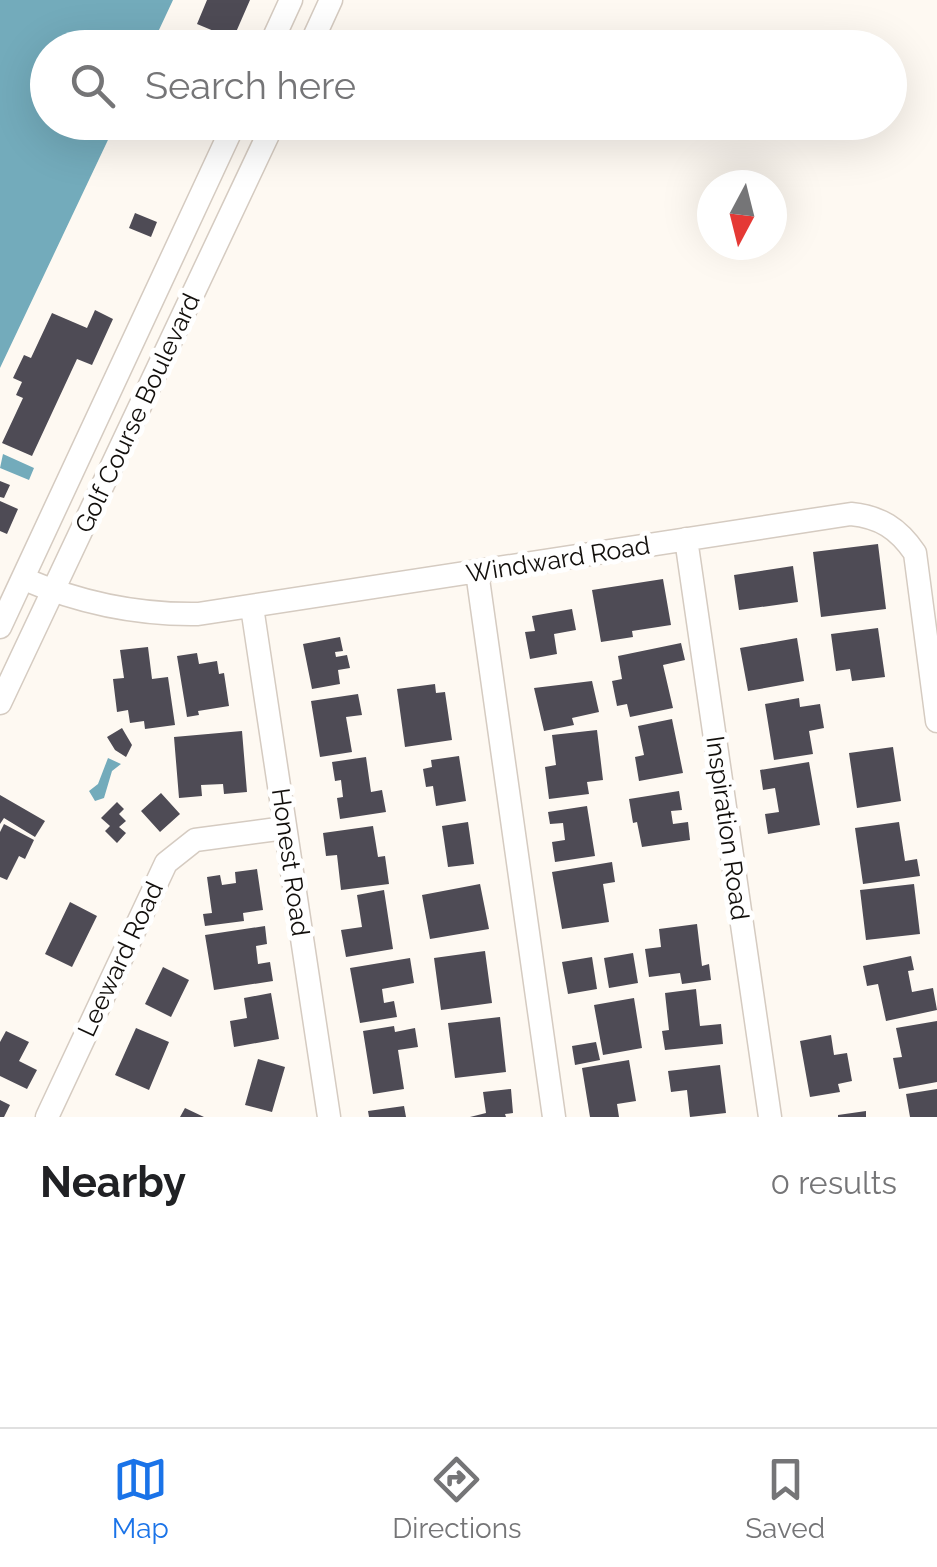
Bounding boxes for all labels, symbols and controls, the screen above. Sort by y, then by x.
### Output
search box [30,30,907,140]
icon: search [65,58,120,113]
text: Search here [145,63,356,108]
north arrow [697,170,787,260]
street label: Golf Course Boulevard [68,289,206,537]
street label: Windward Road [464,530,652,588]
street label: Inspiration Road [700,734,756,922]
street label: Honest Road [266,786,316,938]
street label: Leeward Road [71,877,169,1041]
text: Nearby [40,1158,186,1207]
text: 0 results [770,1164,897,1201]
tab: Map [112,1452,169,1545]
tab: Directions [392,1452,522,1545]
tab: Saved [745,1452,825,1545]

